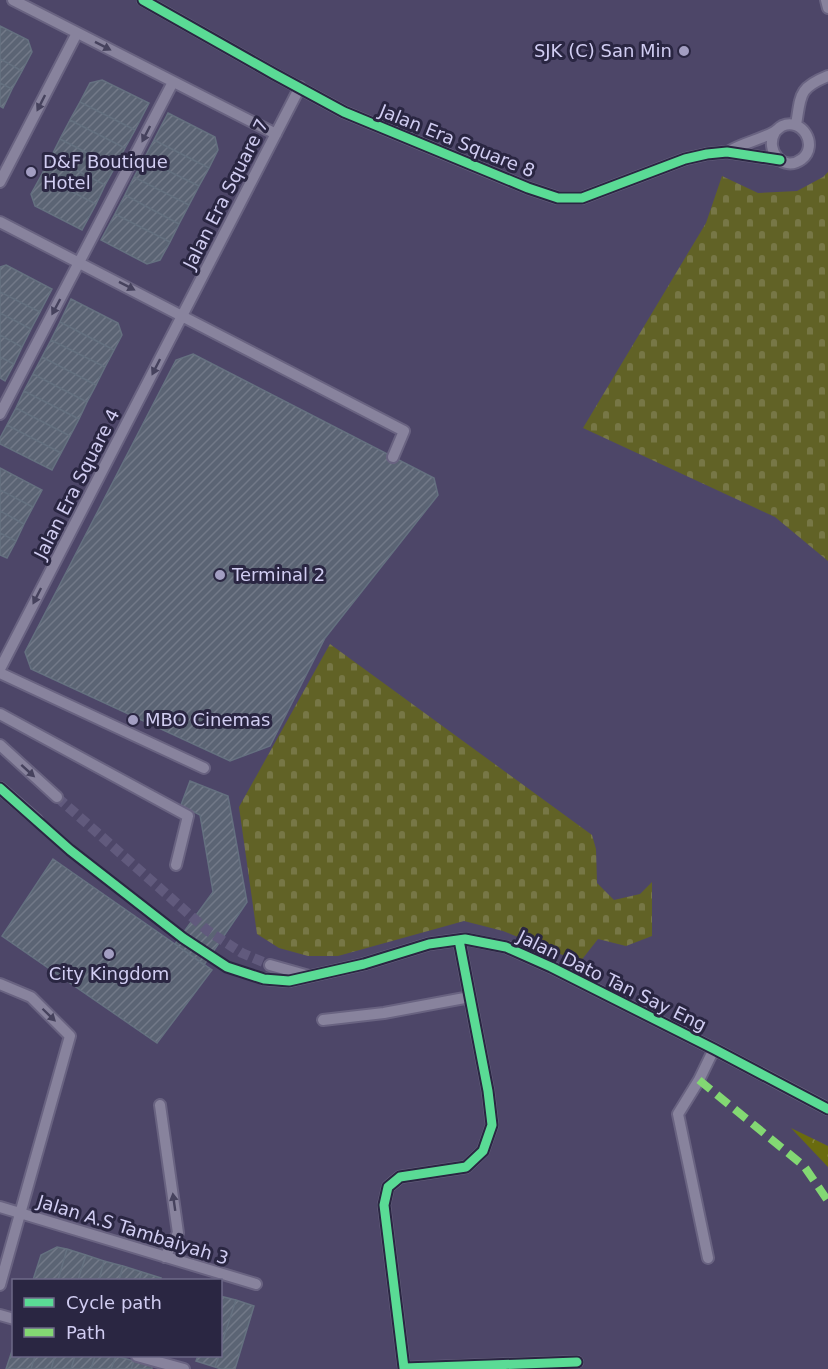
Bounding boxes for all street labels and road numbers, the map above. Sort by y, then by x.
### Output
street label: Jalan Era Square 8 [376,99,538,181]
street label: Jalan Era Square 7 [178,115,272,273]
street label: Jalan Era Square 4 [29,405,123,563]
street label: Jalan Dato Tan Say Eng [514,925,710,1035]
street label: Jalan A.S Tambaiyah 3 [34,1190,231,1269]

